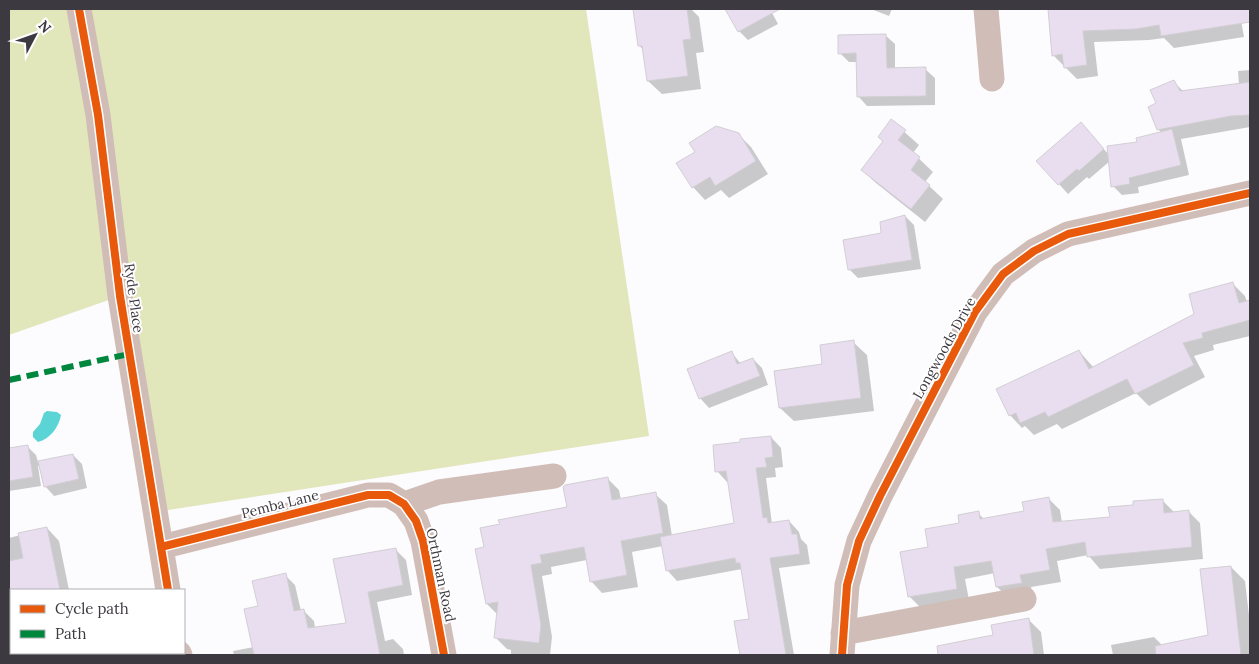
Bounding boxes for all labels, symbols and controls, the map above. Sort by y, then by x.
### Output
north arrow [10,10,60,60]
text: N [34,16,55,37]
street label: Ryde Place [120,262,148,334]
street label: Longwoods Drive [909,294,980,402]
street label: Pemba Lane [239,486,321,522]
street label: Orthman Road [422,526,460,624]
legend [10,589,185,654]
text: Cycle path [55,599,129,618]
text: Path [55,624,86,643]

